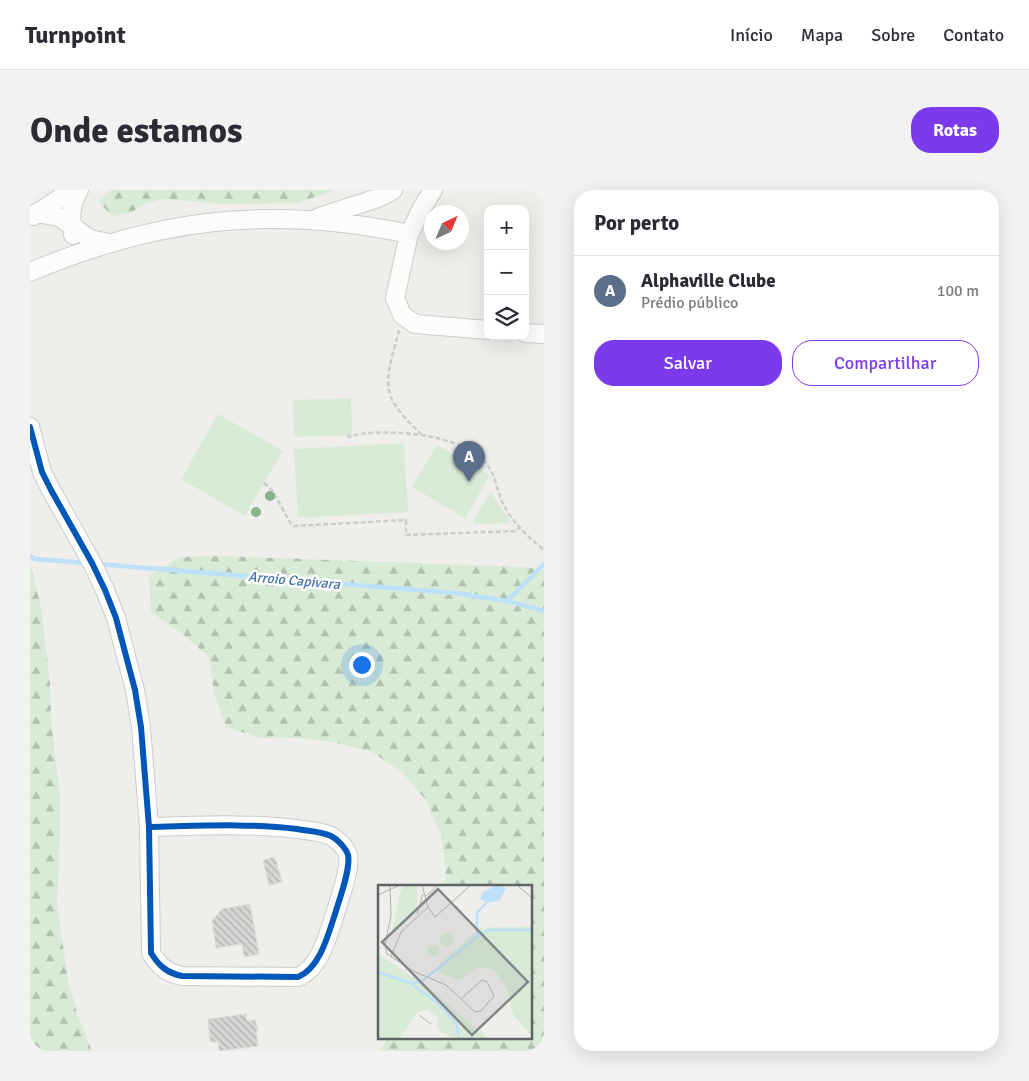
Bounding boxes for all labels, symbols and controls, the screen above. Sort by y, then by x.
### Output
text: Turnpoint [25,20,126,50]
text: Início [730,24,773,46]
text: Mapa [801,24,843,46]
text: Sobre [871,24,915,46]
text: Contato [943,24,1004,46]
button: Rotas [911,107,999,153]
text: Onde estamos [30,109,242,152]
north arrow [424,205,469,250]
map controls [484,205,529,340]
button: + [484,205,529,250]
text: Por perto [594,210,679,236]
button: − [484,250,529,295]
text: Alphaville Clube [641,269,776,293]
text: A [605,281,615,301]
text: 100 m [937,281,979,301]
text: Prédio público [641,293,738,313]
button: layers [484,295,529,340]
button: Salvar [594,340,782,386]
button: Compartilhar [792,340,979,386]
pin: A [453,441,485,482]
water label: Arroio Capivara [247,568,341,593]
your location [349,652,375,678]
inset map [378,885,532,1038]

